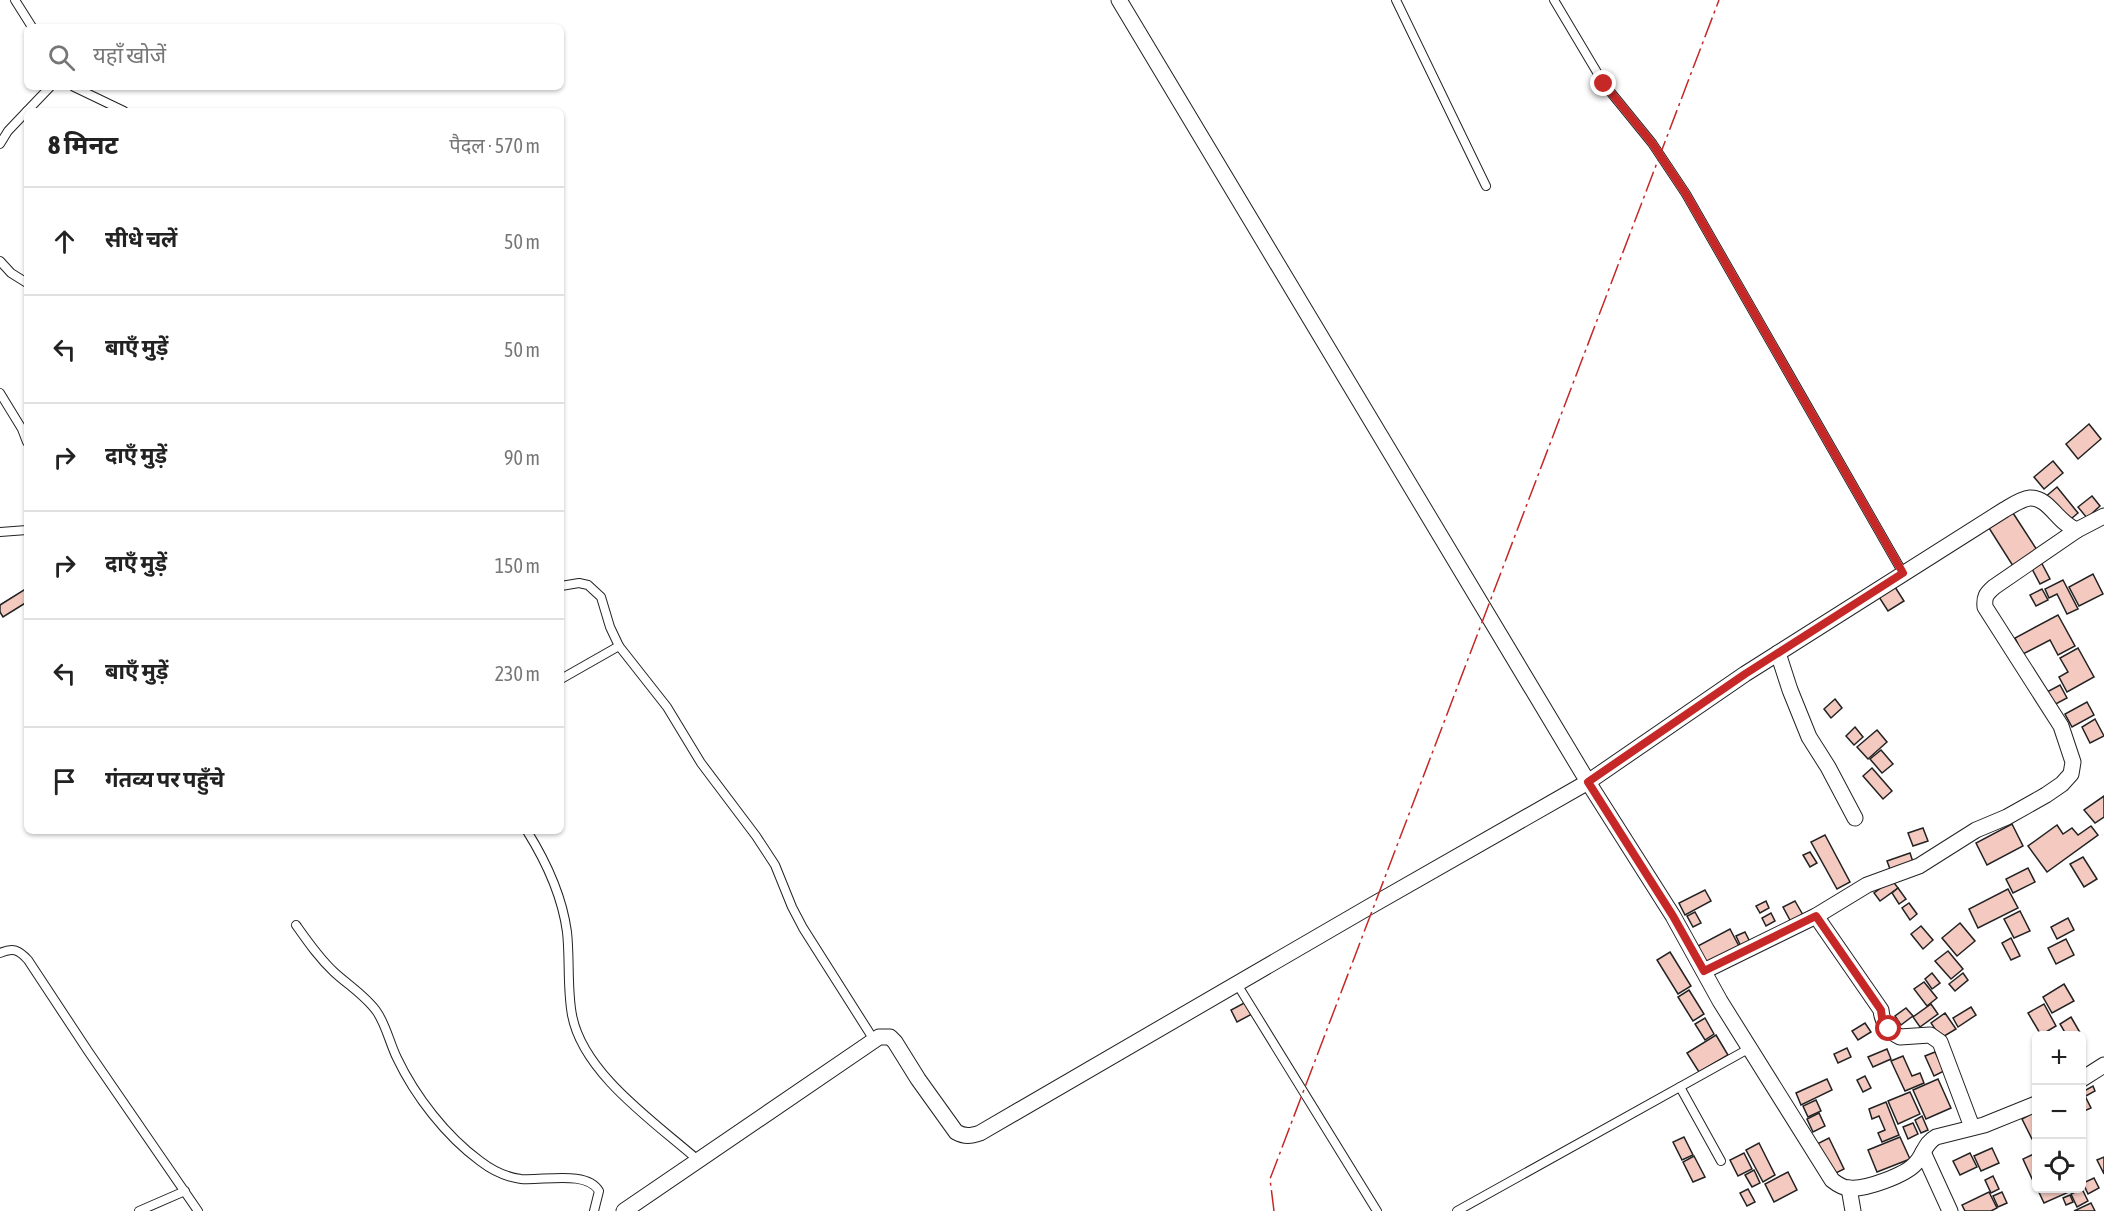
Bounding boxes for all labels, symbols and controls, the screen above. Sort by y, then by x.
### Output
search box [24,24,564,90]
icon: search [45,41,78,74]
text: यहाँ खोजें [93,42,166,68]
route end [1590,70,1616,96]
text: 8 मिनट [48,130,118,160]
text: पैदल · 570 m [449,134,540,157]
icon: ahead [48,225,81,258]
text: सीधे चलें [105,226,177,252]
text: 50 m [504,230,540,253]
icon: left [48,333,81,366]
text: बाएँ मुड़ें [105,334,168,360]
text: 50 m [504,338,540,361]
icon: right [48,441,81,474]
text: दाएँ मुड़ें [105,442,167,468]
text: 90 m [504,446,540,469]
icon: right [48,549,81,582]
text: दाएँ मुड़ें [105,550,167,576]
text: 150 m [495,554,540,577]
icon: left [48,657,81,690]
text: बाएँ मुड़ें [105,658,168,684]
text: 230 m [495,662,540,685]
icon: arrive [48,765,81,798]
text: गंतव्य पर पहुँचे [105,766,224,792]
route start [1875,1015,1901,1041]
map controls [2032,1031,2086,1193]
button: + [2032,1031,2086,1085]
button: − [2032,1085,2086,1139]
button: locate [2032,1139,2086,1193]

